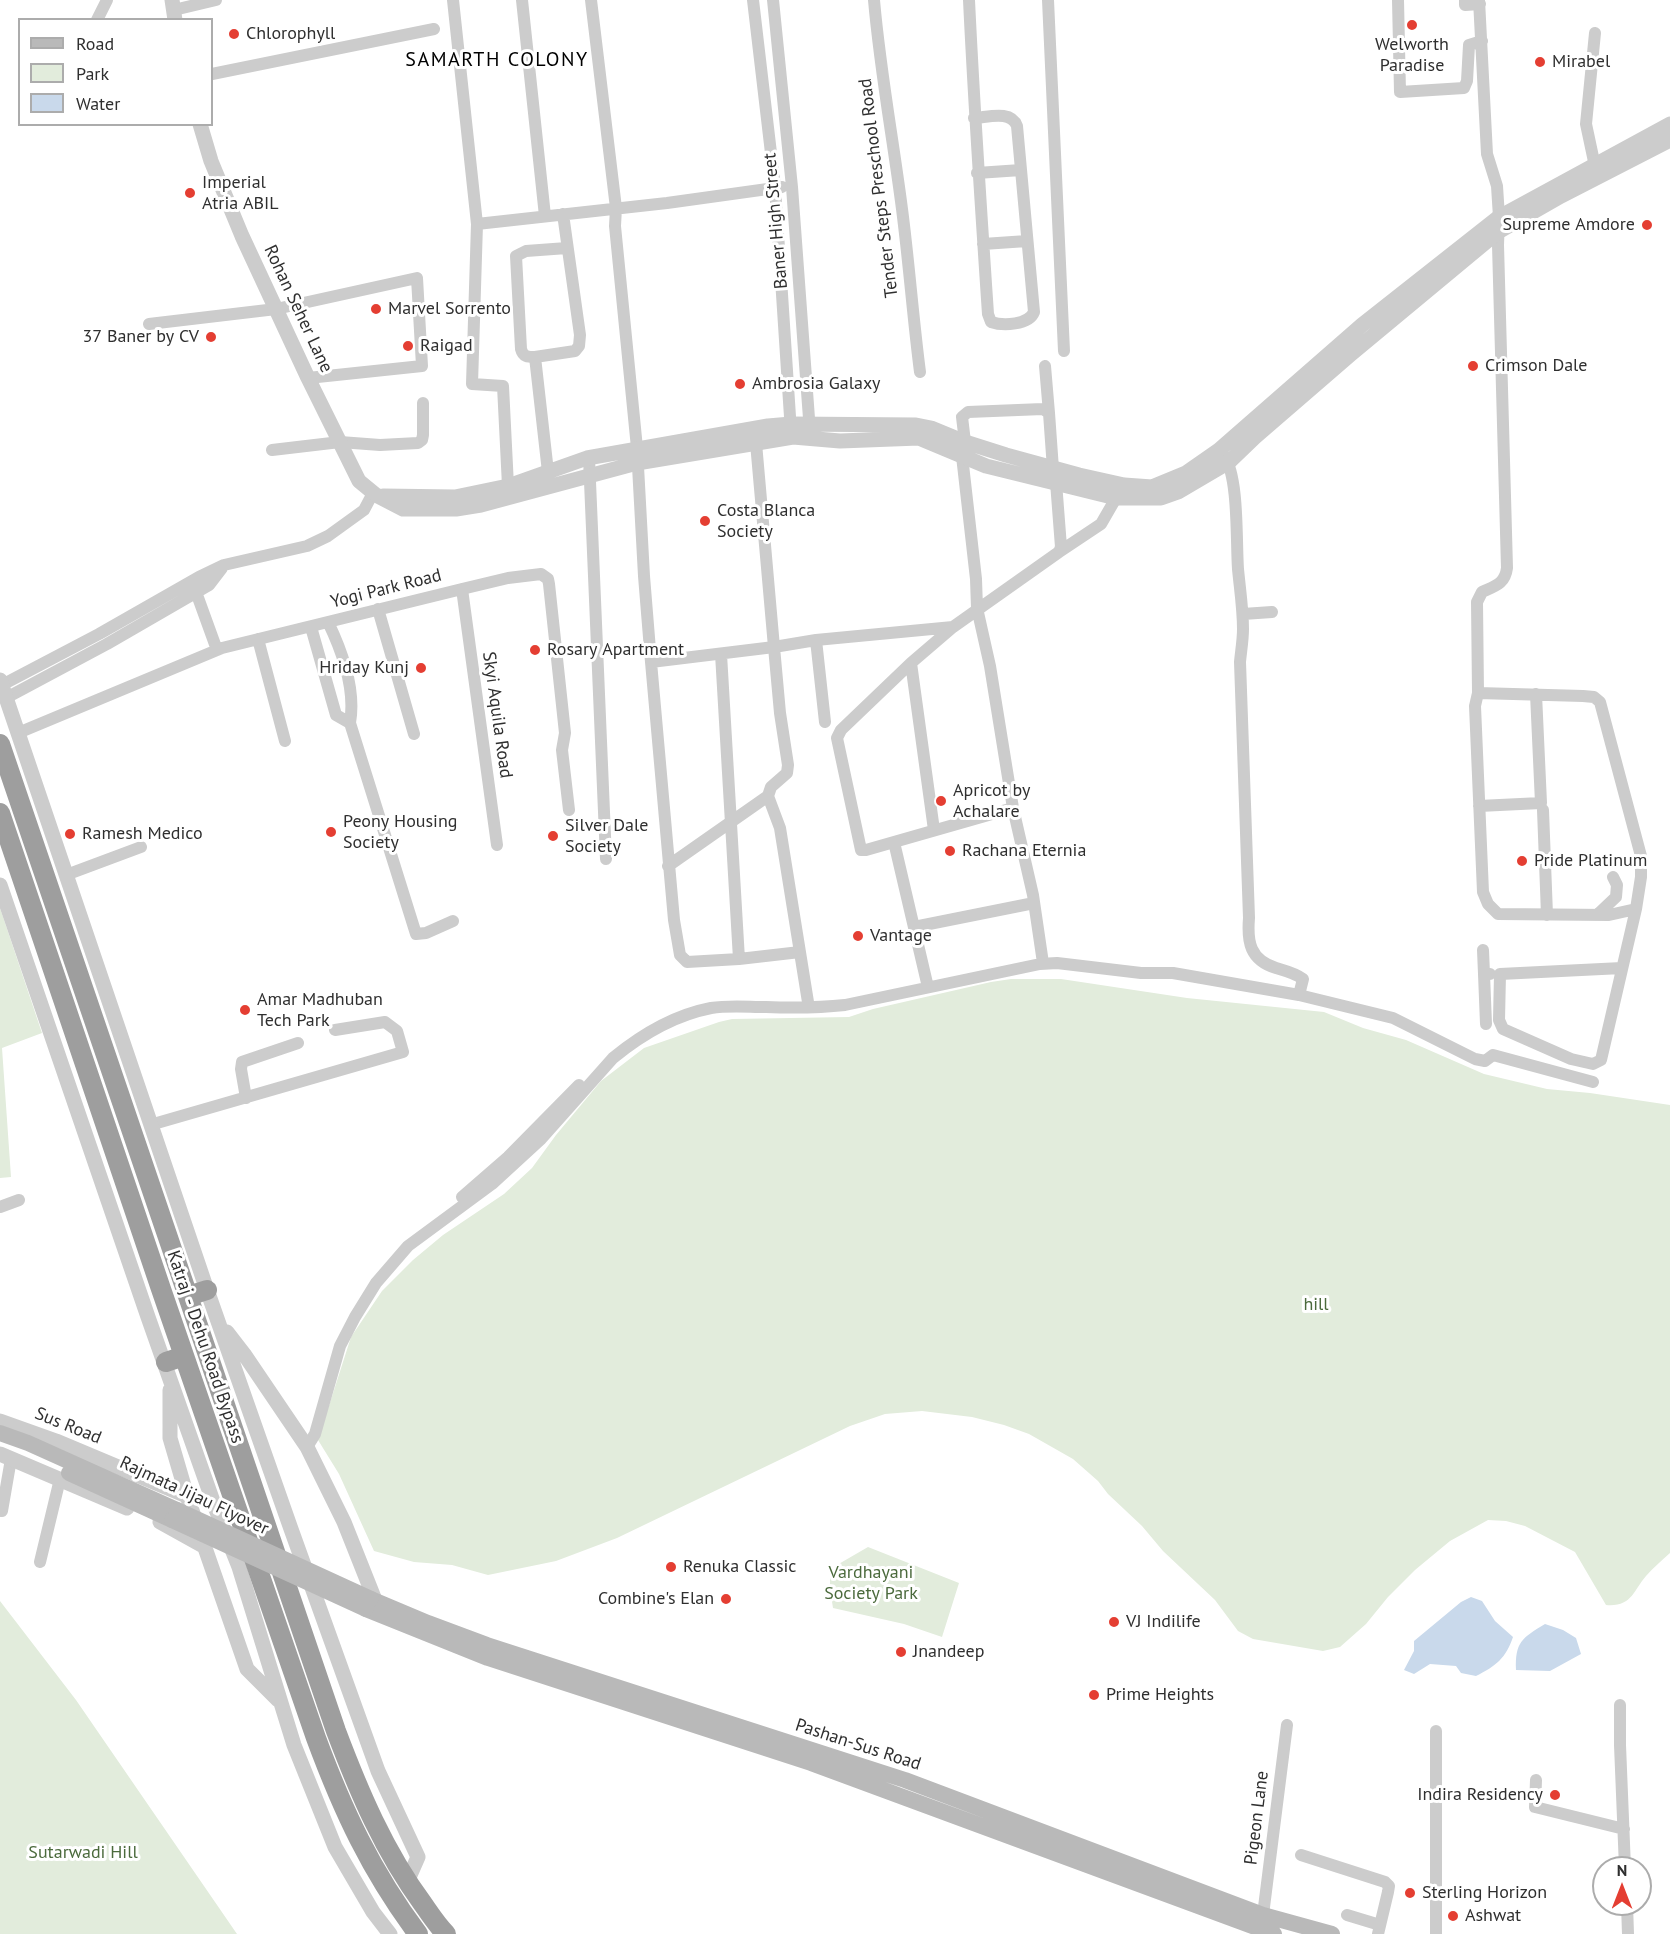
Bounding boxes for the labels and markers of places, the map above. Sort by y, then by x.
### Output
marker: Welworth Paradise [1405,18,1419,32]
place label: Chlorophyll [246,23,335,45]
marker: Chlorophyll [227,27,241,41]
place label: Welworth Paradise [1375,34,1449,76]
place label: Mirabel [1552,51,1610,73]
marker: Mirabel [1533,55,1547,69]
place label: Imperial Atria ABIL [202,172,279,214]
marker: Imperial Atria ABIL [183,186,197,200]
place label: Supreme Amdore [1502,214,1635,236]
marker: Supreme Amdore [1640,218,1654,232]
place label: Marvel Sorrento [388,298,511,320]
marker: Marvel Sorrento [369,302,383,316]
place label: 37 Baner by CV [83,326,199,348]
marker: 37 Baner by CV [204,330,218,344]
place label: Raigad [420,335,473,357]
marker: Raigad [401,339,415,353]
place label: Crimson Dale [1485,355,1588,377]
marker: Crimson Dale [1466,359,1480,373]
place label: Ambrosia Galaxy [752,373,880,395]
marker: Ambrosia Galaxy [733,377,747,391]
place label: Costa Blanca Society [717,500,815,542]
marker: Costa Blanca Society [698,514,712,528]
place label: Rosary Apartment [547,639,684,661]
marker: Rosary Apartment [528,643,542,657]
place label: Hriday Kunj [319,657,409,679]
marker: Hriday Kunj [414,661,428,675]
place label: Apricot by Achalare [953,780,1030,822]
marker: Apricot by Achalare [934,794,948,808]
place label: Peony Housing Society [343,811,457,854]
place label: Silver Dale Society [565,815,648,858]
place label: Ramesh Medico [82,823,203,845]
marker: Peony Housing Society [324,825,338,839]
marker: Ramesh Medico [63,827,77,841]
marker: Silver Dale Society [546,829,560,843]
place label: Rachana Eternia [962,840,1086,862]
marker: Rachana Eternia [943,844,957,858]
place label: Pride Platinum [1534,850,1647,872]
marker: Pride Platinum [1515,854,1529,868]
place label: Vantage [870,925,932,947]
marker: Vantage [851,929,865,943]
place label: Amar Madhuban Tech Park [257,989,383,1032]
marker: Amar Madhuban Tech Park [238,1003,252,1017]
place label: Renuka Classic [683,1556,796,1578]
marker: Renuka Classic [664,1560,678,1574]
place label: Combine's Elan [598,1588,714,1610]
marker: Combine's Elan [719,1592,733,1606]
place label: VJ Indilife [1126,1611,1201,1633]
marker: VJ Indilife [1107,1615,1121,1629]
place label: Jnandeep [913,1641,984,1663]
marker: Jnandeep [894,1645,908,1659]
place label: Prime Heights [1106,1684,1214,1706]
marker: Prime Heights [1087,1688,1101,1702]
place label: Indira Residency [1417,1784,1543,1806]
marker: Indira Residency [1548,1788,1562,1802]
place label: Sterling Horizon [1422,1882,1547,1904]
marker: Sterling Horizon [1403,1886,1417,1900]
place label: Ashwat [1465,1905,1521,1927]
marker: Ashwat [1446,1909,1460,1923]

